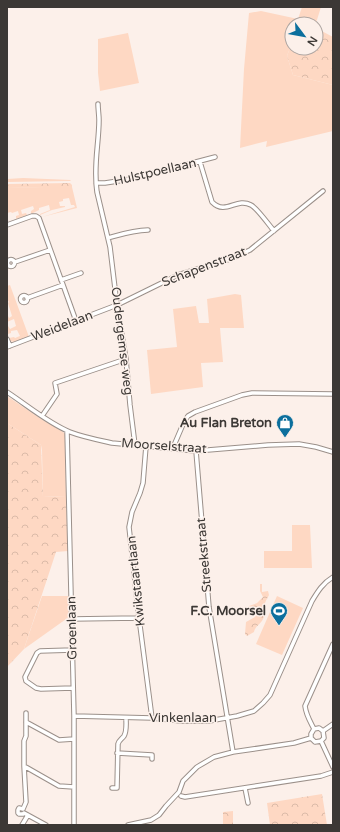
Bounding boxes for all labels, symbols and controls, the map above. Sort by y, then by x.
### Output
north arrow [284,16,324,56]
text: N [304,34,320,48]
street label: Hulstpoellaan [112,155,198,189]
street label: Schapenstraat [159,244,249,290]
street label: Oudergemse weg [107,286,137,396]
street label: Weidelaan [29,307,95,345]
shop icon: Au Flan Breton [275,413,295,438]
place label: Au Flan Breton [180,415,272,431]
street label: Moorselstraat [121,435,207,457]
street label: Streekstraat [193,517,215,593]
street label: Kwikstaartlaan [123,535,149,627]
street label: Groenlaan [63,596,81,660]
sports icon: F.C. Moorsel [269,601,289,626]
place label: F.C. Moorsel [190,603,266,619]
street label: Vinkenlaan [149,710,217,726]

